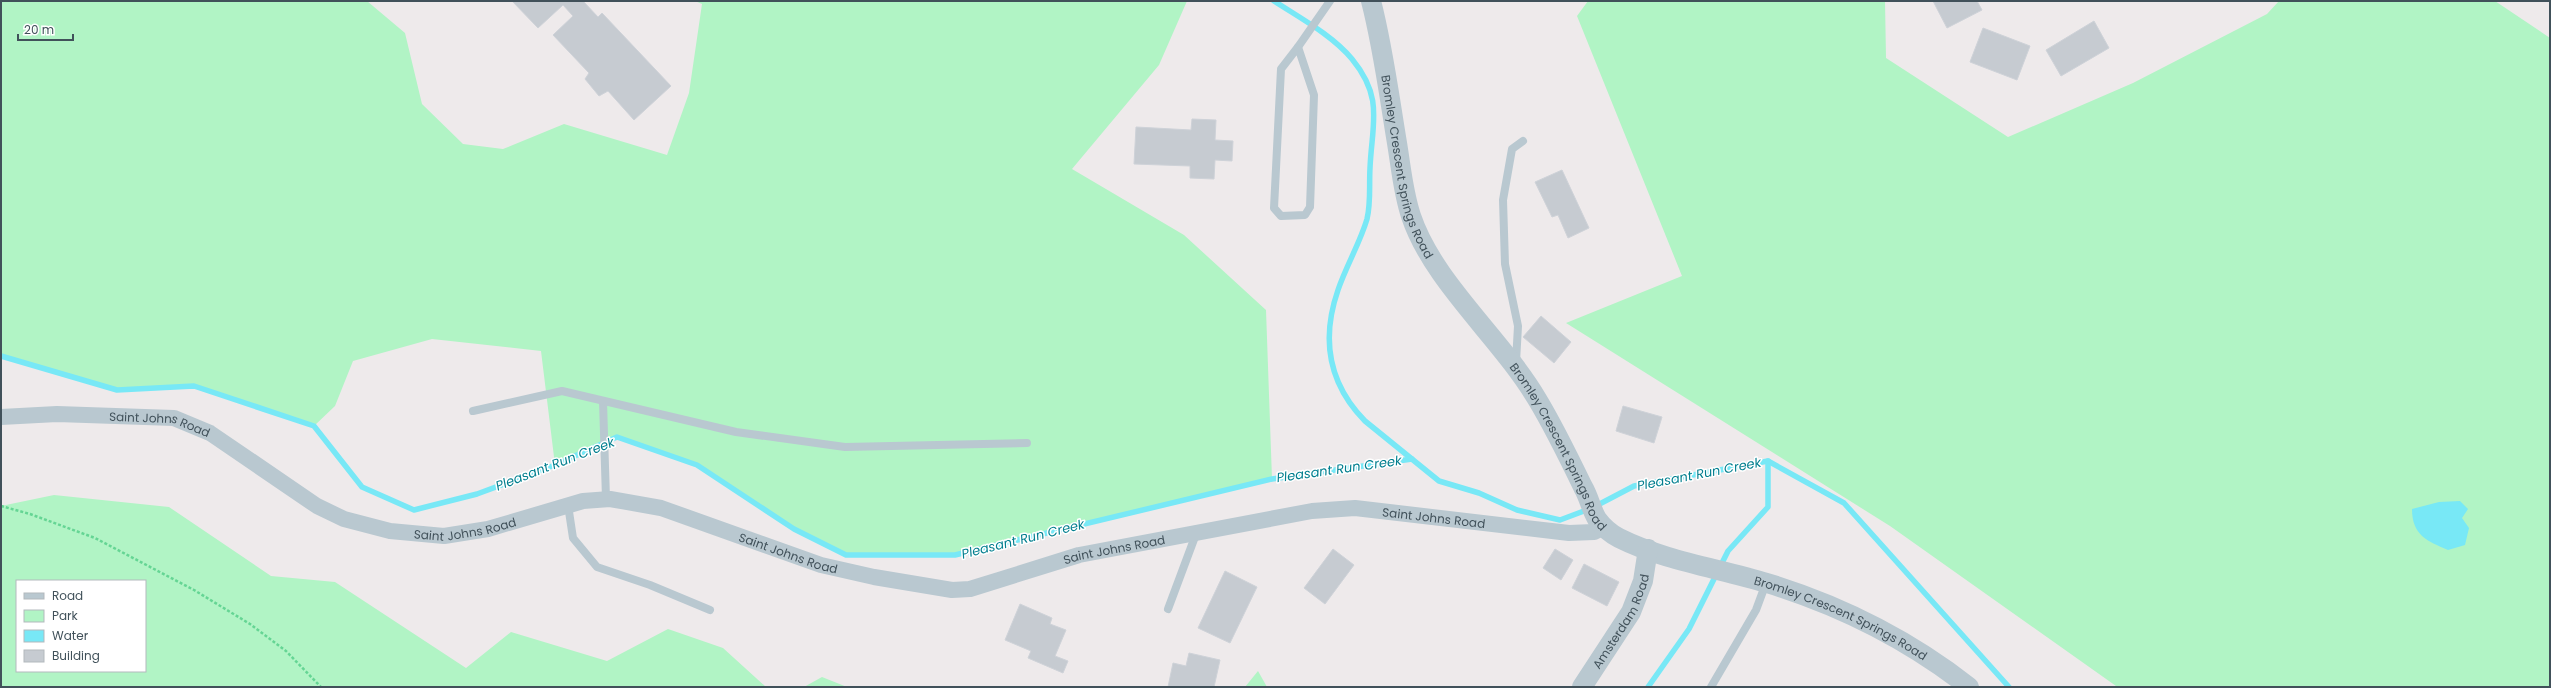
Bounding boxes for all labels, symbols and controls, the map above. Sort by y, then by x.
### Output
scale bar [18,16,73,42]
text: 20 m [24,21,54,38]
street label: Bromley Crescent Springs Road [1378,74,1438,261]
street label: Bromley Crescent Springs Road [1506,359,1611,534]
street label: Saint Johns Road [109,407,213,441]
water label: Pleasant Run Creek [493,432,619,495]
water label: Pleasant Run Creek [1275,451,1404,487]
water label: Pleasant Run Creek [1635,452,1764,495]
street label: Saint Johns Road [1381,503,1486,532]
street label: Saint Johns Road [413,513,518,544]
water label: Pleasant Run Creek [959,514,1088,563]
street label: Saint Johns Road [737,528,840,577]
street label: Saint Johns Road [1061,530,1166,568]
street label: Bromley Crescent Springs Road [1752,571,1931,664]
street label: Amsterdam Road [1588,573,1653,672]
legend [16,580,146,672]
text: Road [52,587,83,604]
text: Park [52,607,79,624]
text: Water [52,627,89,644]
text: Building [52,647,100,664]

